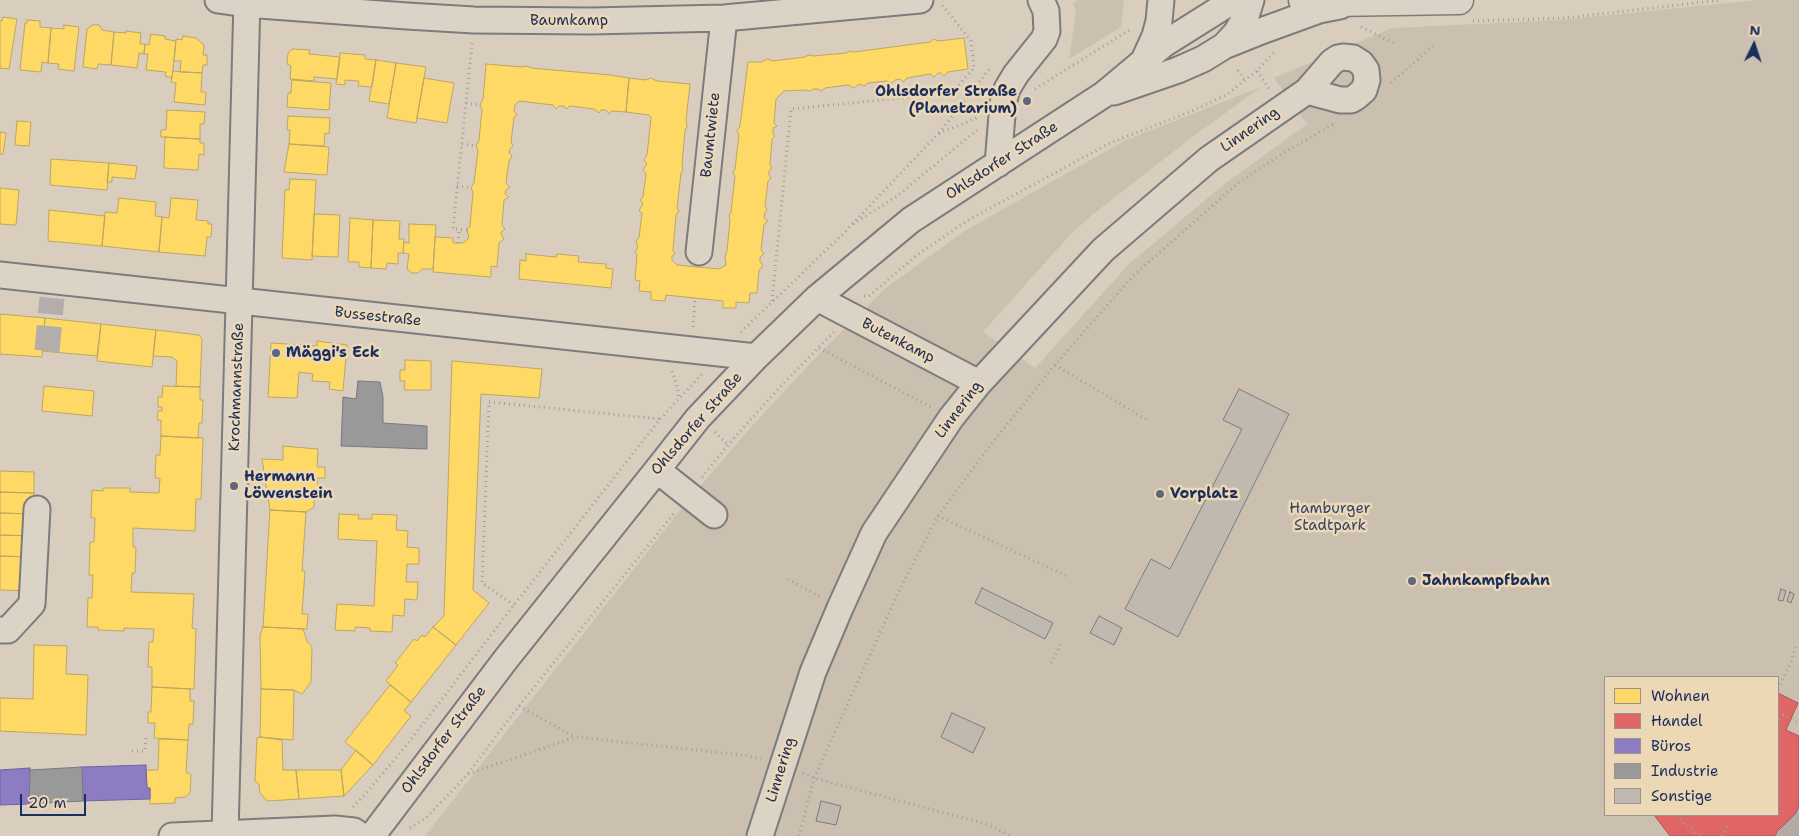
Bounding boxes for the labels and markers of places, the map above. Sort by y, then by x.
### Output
place label: Ohlsdorfer Straße (Planetarium) [875,83,1017,118]
marker: Ohlsdorfer Straße (Planetarium) [1021,95,1033,107]
place label: Mäggi's Eck [286,344,379,362]
marker: Mäggi's Eck [270,347,282,359]
place label: Hermann Löwenstein [244,468,333,503]
marker: Hermann Löwenstein [228,480,240,492]
place label: Vorplatz [1170,485,1238,503]
marker: Vorplatz [1154,488,1166,500]
place label: Jahnkampfbahn [1422,572,1550,590]
marker: Jahnkampfbahn [1406,575,1418,587]

